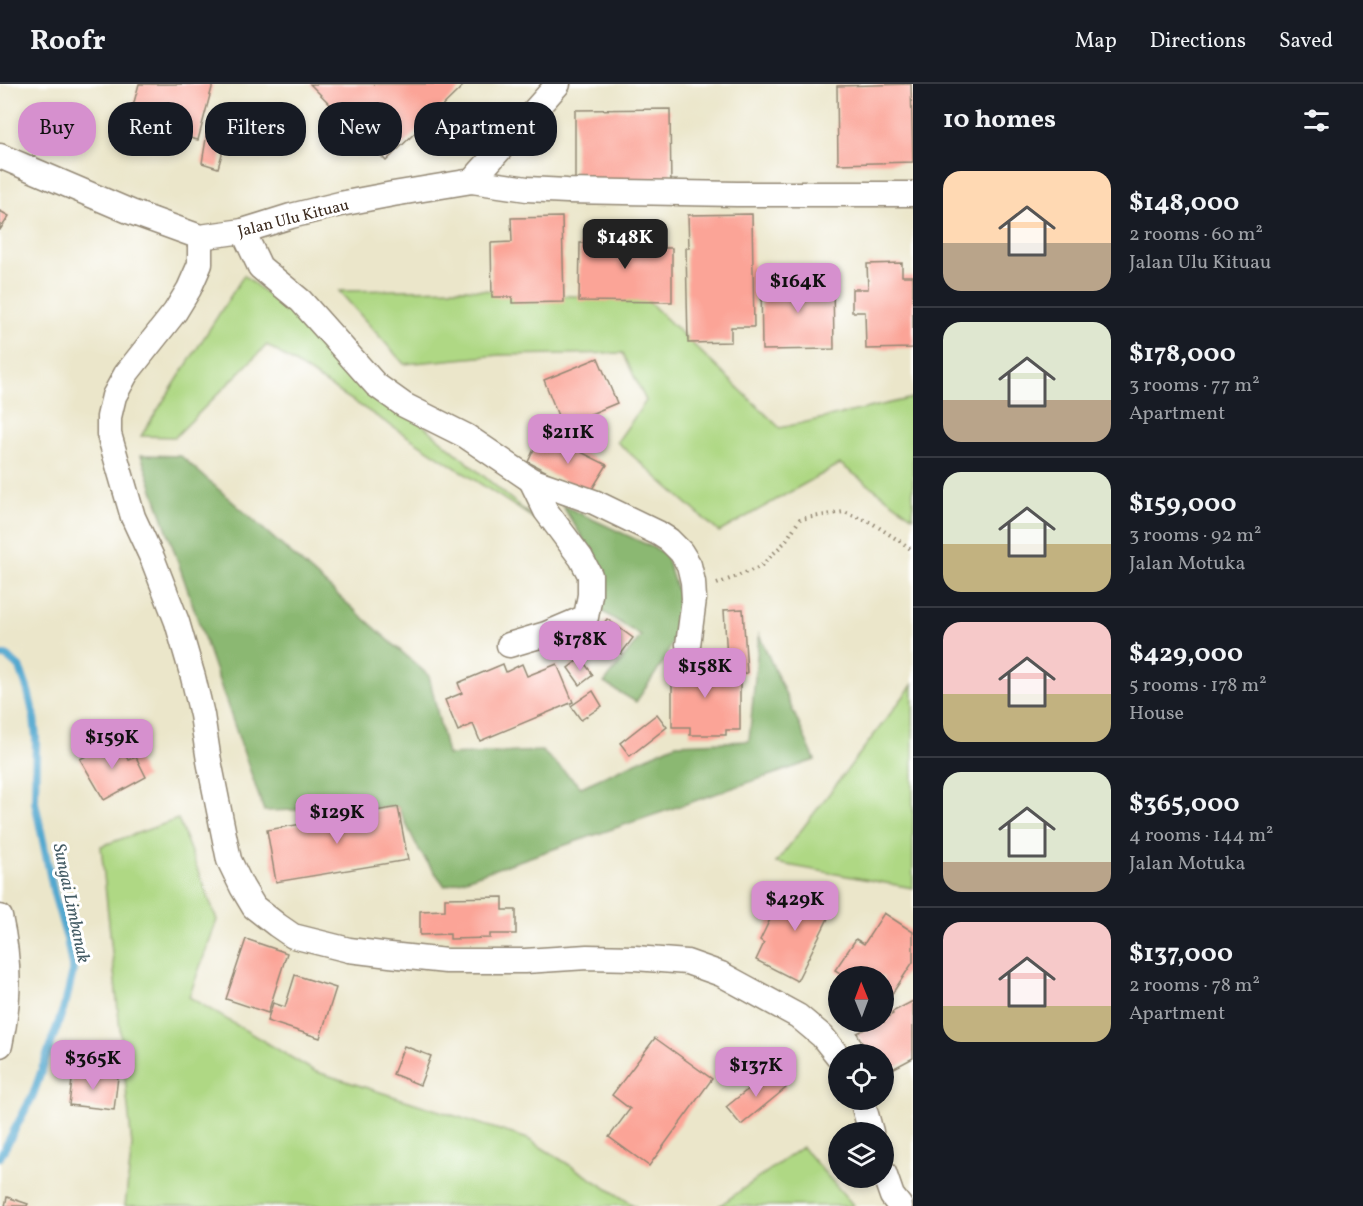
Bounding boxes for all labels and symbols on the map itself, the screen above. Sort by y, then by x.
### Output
street label: Jalan Ulu Kituau [236,194,351,243]
pin: $148K [583,219,667,270]
pin: $164K [756,263,840,314]
pin: $211K [526,414,610,465]
pin: $178K [538,621,622,672]
pin: $158K [663,648,747,699]
pin: $159K [70,719,154,770]
pin: $129K [295,794,379,845]
water label: Sungai Limbanak [46,841,95,965]
pin: $429K [753,881,837,932]
north arrow [828,966,894,1032]
pin: $365K [51,1040,135,1091]
pin: $137K [714,1047,798,1098]

